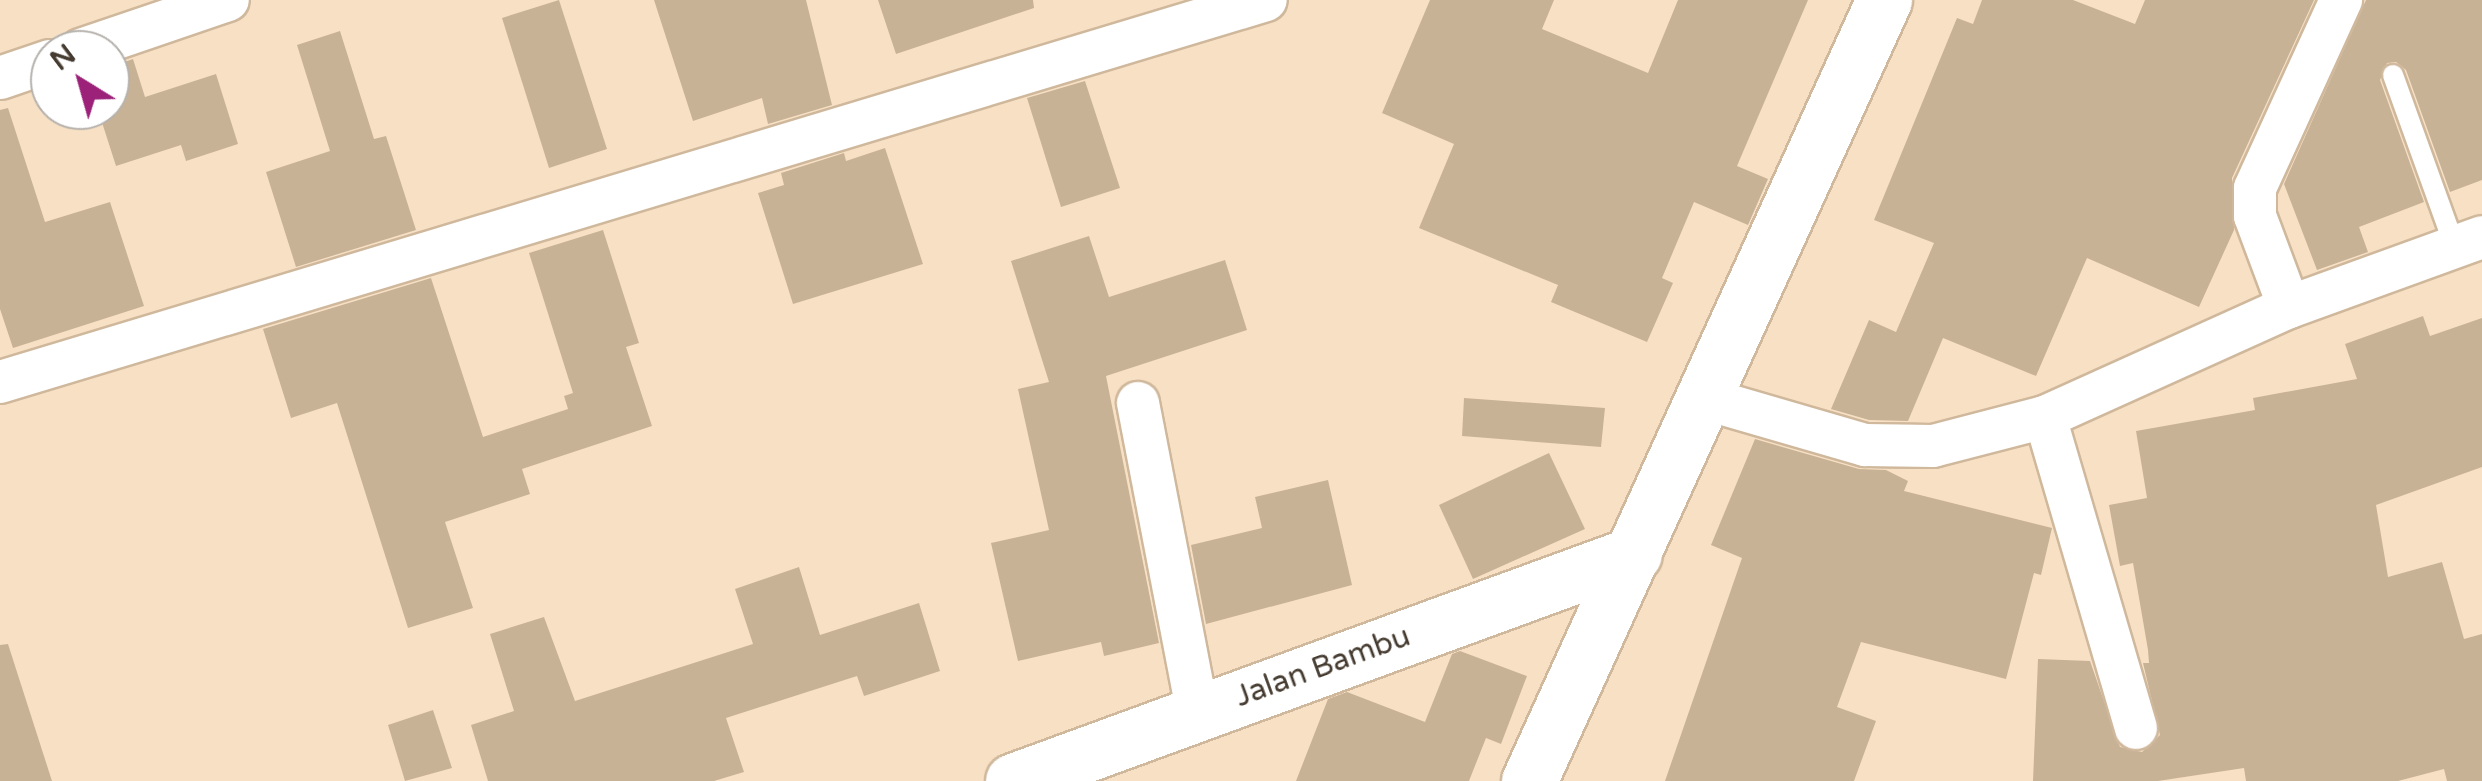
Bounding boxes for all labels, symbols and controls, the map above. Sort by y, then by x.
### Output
north arrow [30,30,130,130]
text: N [44,37,82,78]
street label: Jalan Bambu [1231,619,1415,715]

